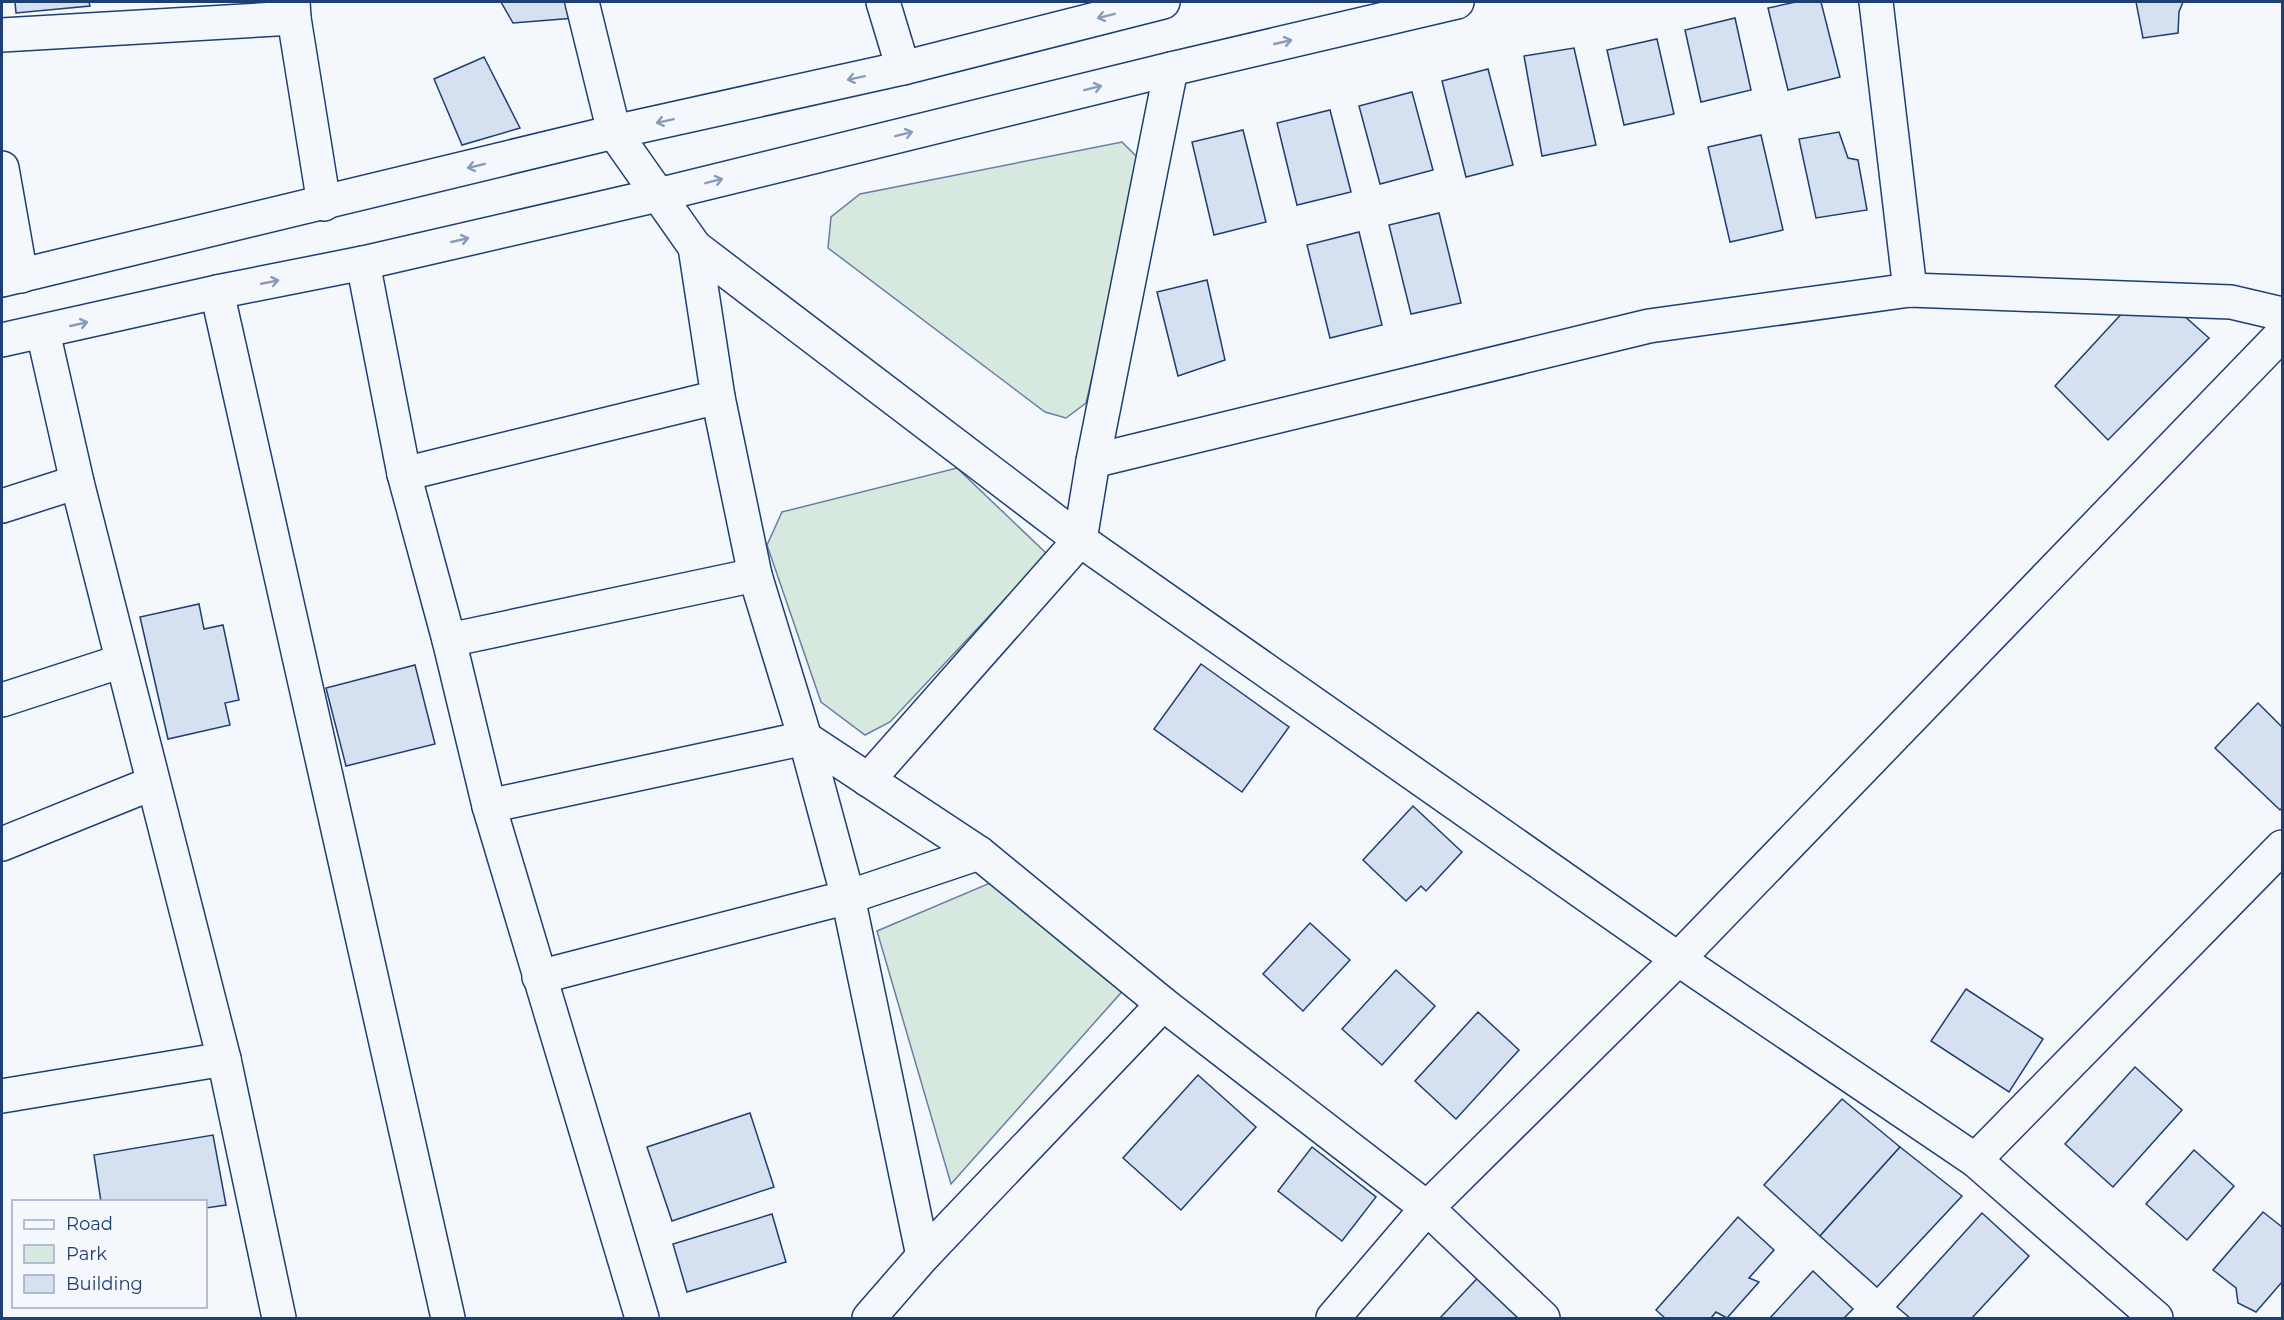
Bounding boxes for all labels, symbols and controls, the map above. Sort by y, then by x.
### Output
one-way arrow [1097,11,1116,22]
one-way arrow [1273,36,1292,48]
one-way arrow [846,73,865,85]
one-way arrow [1083,81,1102,93]
one-way arrow [656,115,675,127]
one-way arrow [894,128,913,140]
one-way arrow [467,161,486,173]
one-way arrow [705,174,724,186]
one-way arrow [450,234,469,246]
one-way arrow [259,276,279,287]
one-way arrow [69,317,88,329]
legend [12,1200,207,1308]
text: Road [66,1213,113,1235]
text: Park [66,1243,107,1265]
text: Building [66,1273,143,1295]

